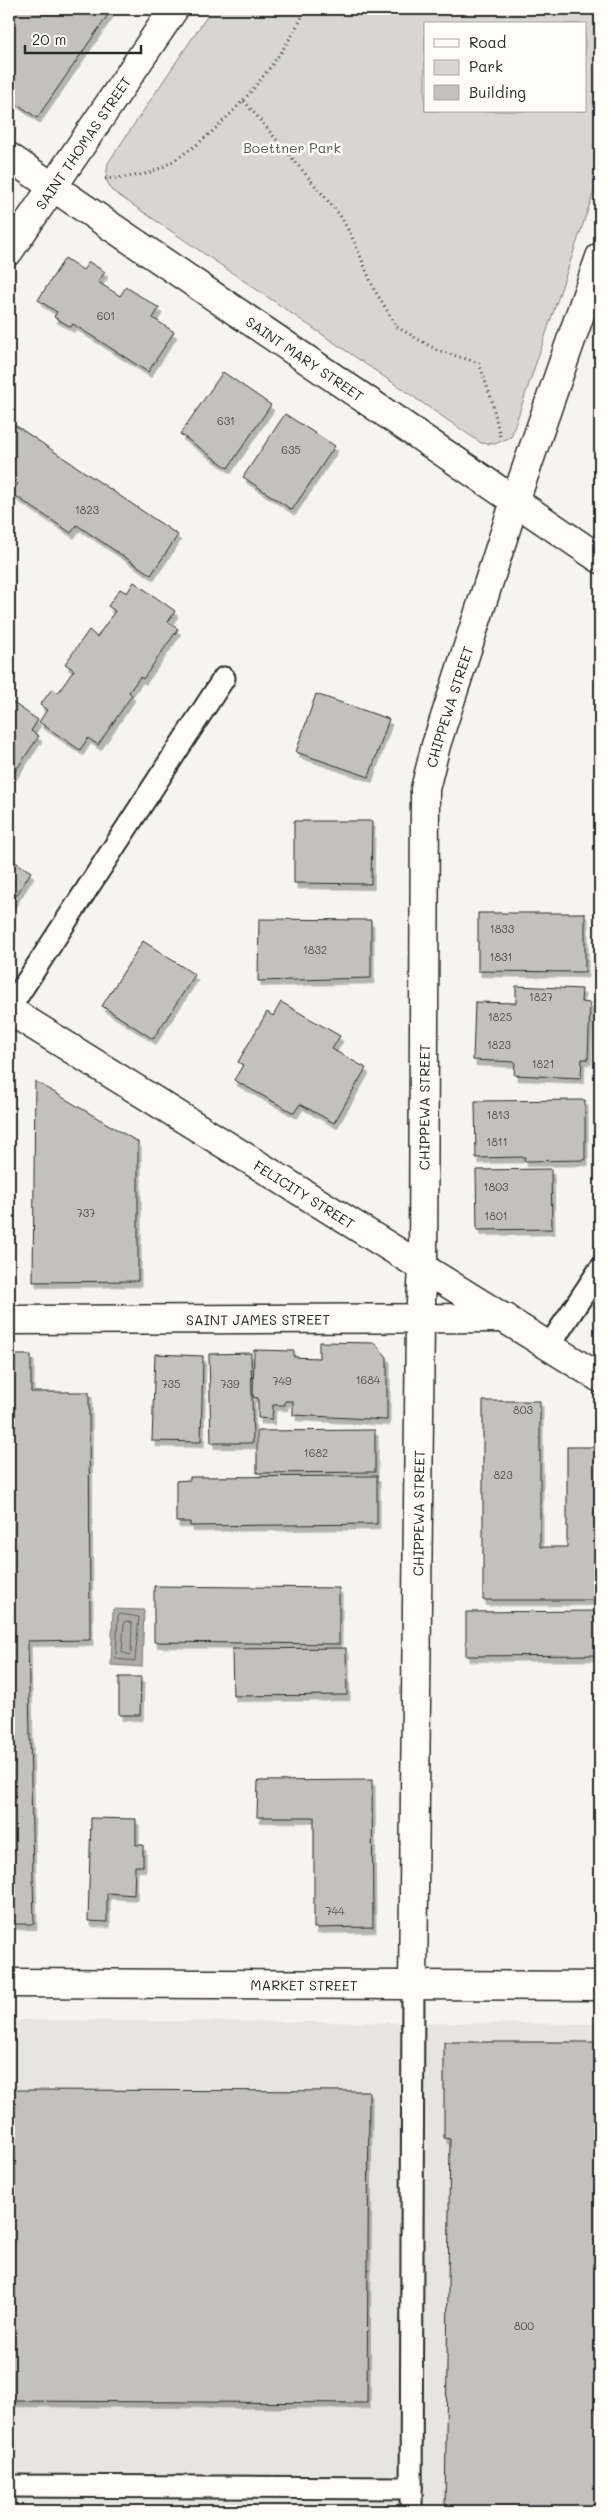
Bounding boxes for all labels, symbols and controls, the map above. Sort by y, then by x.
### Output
scale bar [25,22,141,54]
legend [424,22,586,112]
text: 20 m [32,29,66,49]
text: Road [469,32,506,52]
text: Park [469,56,503,76]
street label: SAINT THOMAS STREET [31,72,135,213]
text: Building [469,82,526,102]
park label: Boettner Park [243,138,341,157]
house number: 601 [97,308,115,323]
street label: SAINT MARY STREET [242,312,368,405]
house number: 631 [217,413,235,428]
house number: 635 [281,442,301,457]
house number: 1823 [75,502,100,517]
street label: CHIPPEWA STREET [421,643,477,769]
house number: 1833 [490,921,515,936]
house number: 1832 [303,942,327,957]
house number: 1831 [490,949,512,964]
house number: 1827 [529,989,553,1004]
house number: 1825 [488,1009,512,1024]
house number: 1823 [487,1037,512,1052]
street label: CHIPPEWA STREET [414,1044,433,1170]
house number: 1821 [532,1056,554,1071]
house number: 1813 [487,1107,510,1122]
house number: 1811 [486,1134,508,1149]
street label: FELICITY STREET [250,1155,359,1233]
house number: 1803 [484,1179,509,1194]
house number: 737 [77,1205,95,1220]
house number: 1801 [484,1208,508,1223]
street label: SAINT JAMES STREET [186,1309,330,1329]
house number: 1684 [356,1372,381,1387]
house number: 749 [272,1373,292,1388]
house number: 735 [162,1376,180,1391]
house number: 739 [220,1376,240,1391]
house number: 803 [513,1402,533,1417]
house number: 1682 [304,1445,328,1460]
street label: CHIPPEWA STREET [408,1450,428,1576]
house number: 823 [493,1467,513,1482]
house number: 744 [325,1903,345,1918]
street label: MARKET STREET [250,1975,358,1994]
house number: 800 [514,2318,534,2333]

